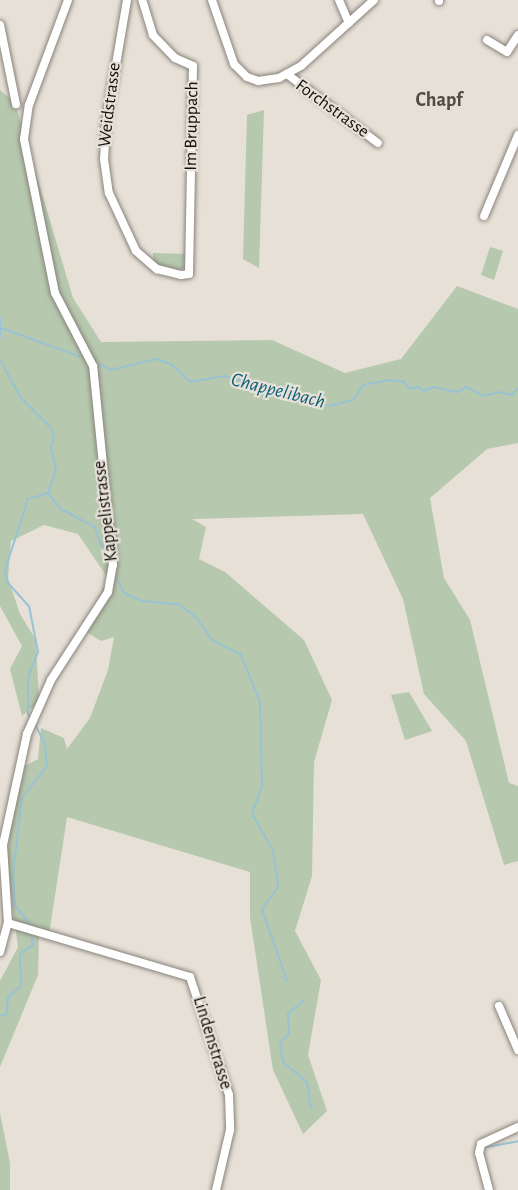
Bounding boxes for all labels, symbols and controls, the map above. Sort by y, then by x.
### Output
street label: Weidstrasse [94,61,126,149]
street label: Forchstrasse [291,75,373,143]
street label: Im Bruppach [180,81,204,171]
district label: Chapf [415,88,463,112]
water label: Chappelibach [228,368,328,414]
street label: Kappelistrasse [89,459,123,563]
street label: Lindenstrasse [188,994,236,1092]

